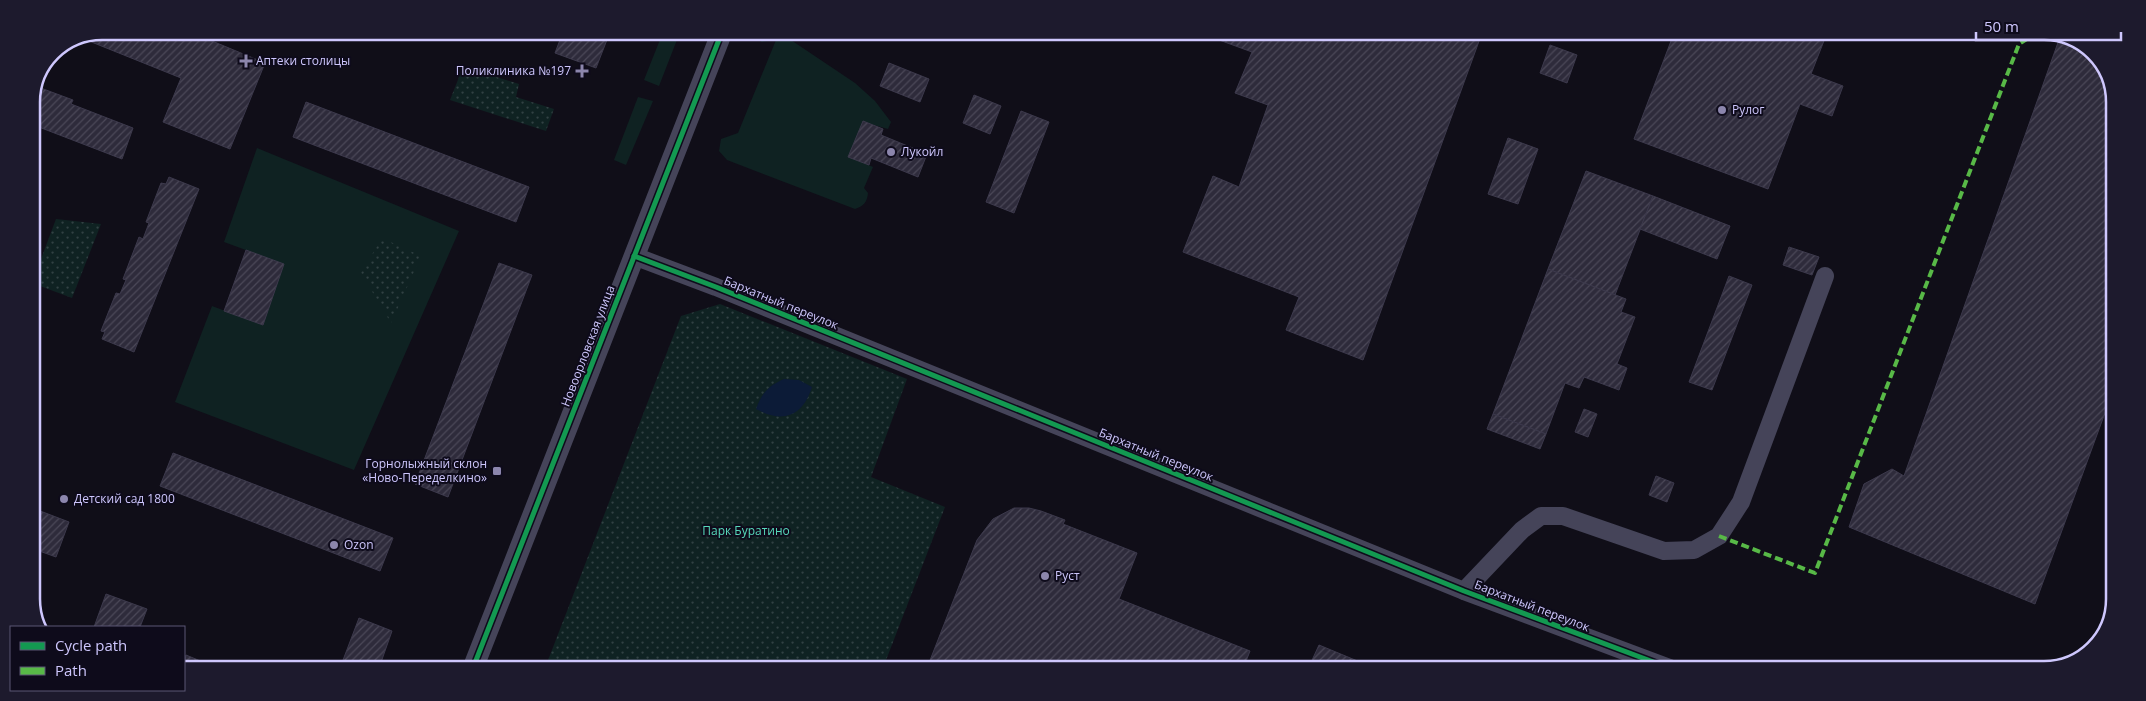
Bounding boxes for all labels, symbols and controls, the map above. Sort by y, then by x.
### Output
scale bar [1976,10,2121,42]
text: 50 m [1984,16,2019,36]
place label: Аптеки столицы [256,52,350,69]
marker: Аптеки столицы [240,55,252,67]
place label: Поликлиника №197 [456,62,571,79]
marker: Поликлиника №197 [575,64,589,78]
place label: Рулог [1732,101,1765,118]
marker: Рулог [1716,104,1728,116]
place label: Лукойл [901,143,943,160]
marker: Лукойл [885,146,897,158]
street label: Бархатный переулок [721,272,842,334]
street label: Новоорловская улица [557,283,619,409]
street label: Бархатный переулок [1096,424,1217,486]
place label: Горнолыжный склон «Ново-Переделкино» [362,455,487,486]
marker: Горнолыжный склон «Ново-Переделкино» [491,465,503,477]
place label: Детский сад 1800 [74,490,175,507]
marker: Детский сад 1800 [58,493,70,505]
park label: Парк Буратино [702,522,790,539]
place label: Ozon [344,536,374,553]
marker: Ozon [328,539,340,551]
place label: Руст [1055,567,1080,584]
marker: Руст [1039,570,1051,582]
street label: Бархатный переулок [1472,576,1593,636]
legend [10,626,185,691]
text: Cycle path [55,635,127,655]
text: Path [55,660,87,680]

